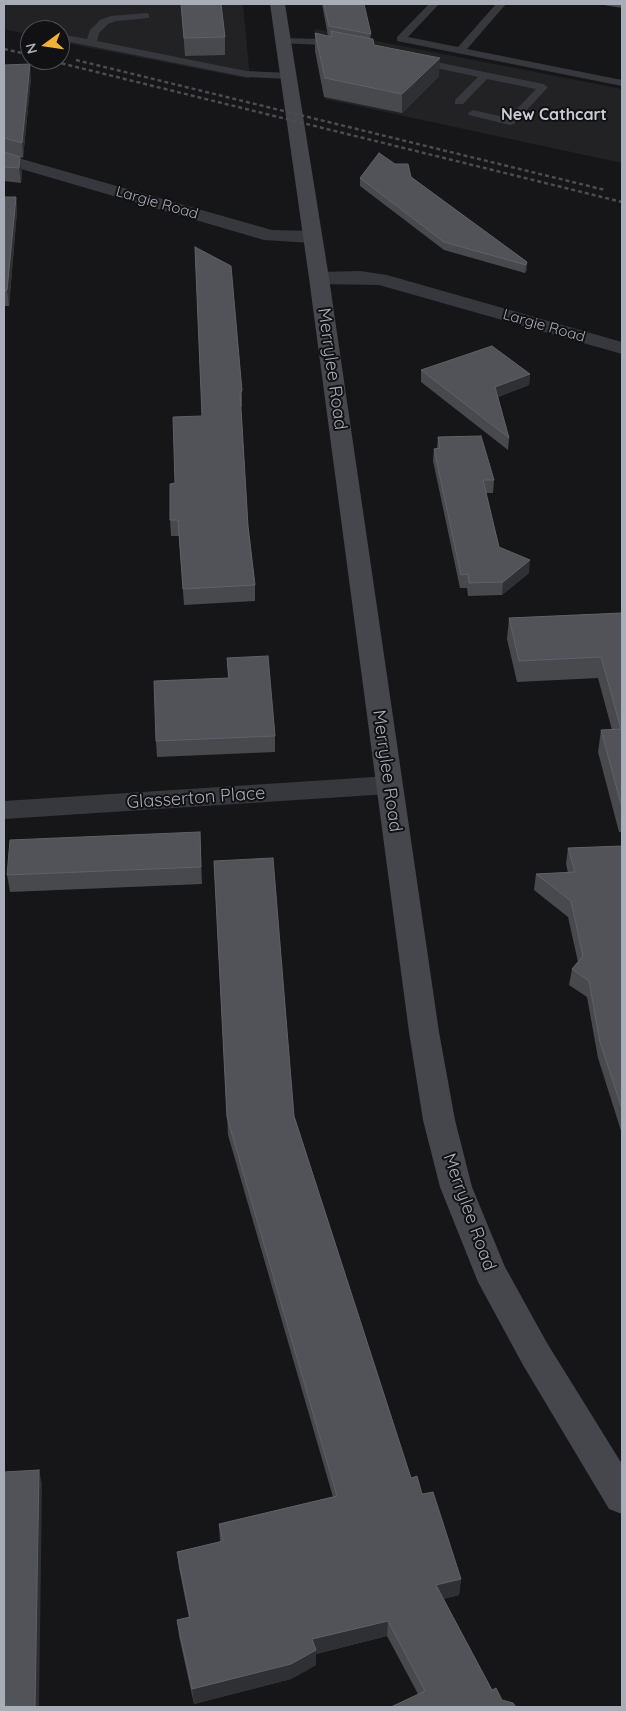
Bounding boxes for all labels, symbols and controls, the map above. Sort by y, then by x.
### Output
north arrow [20,20,70,70]
text: N [21,41,41,56]
district label: New Cathcart [501,105,607,125]
street label: Largie Road [114,183,200,223]
street label: Largie Road [501,306,587,346]
street label: Merrylee Road [313,307,351,431]
street label: Merrylee Road [368,709,406,833]
street label: Glasserton Place [126,782,266,814]
street label: Merrylee Road [438,1151,500,1273]

